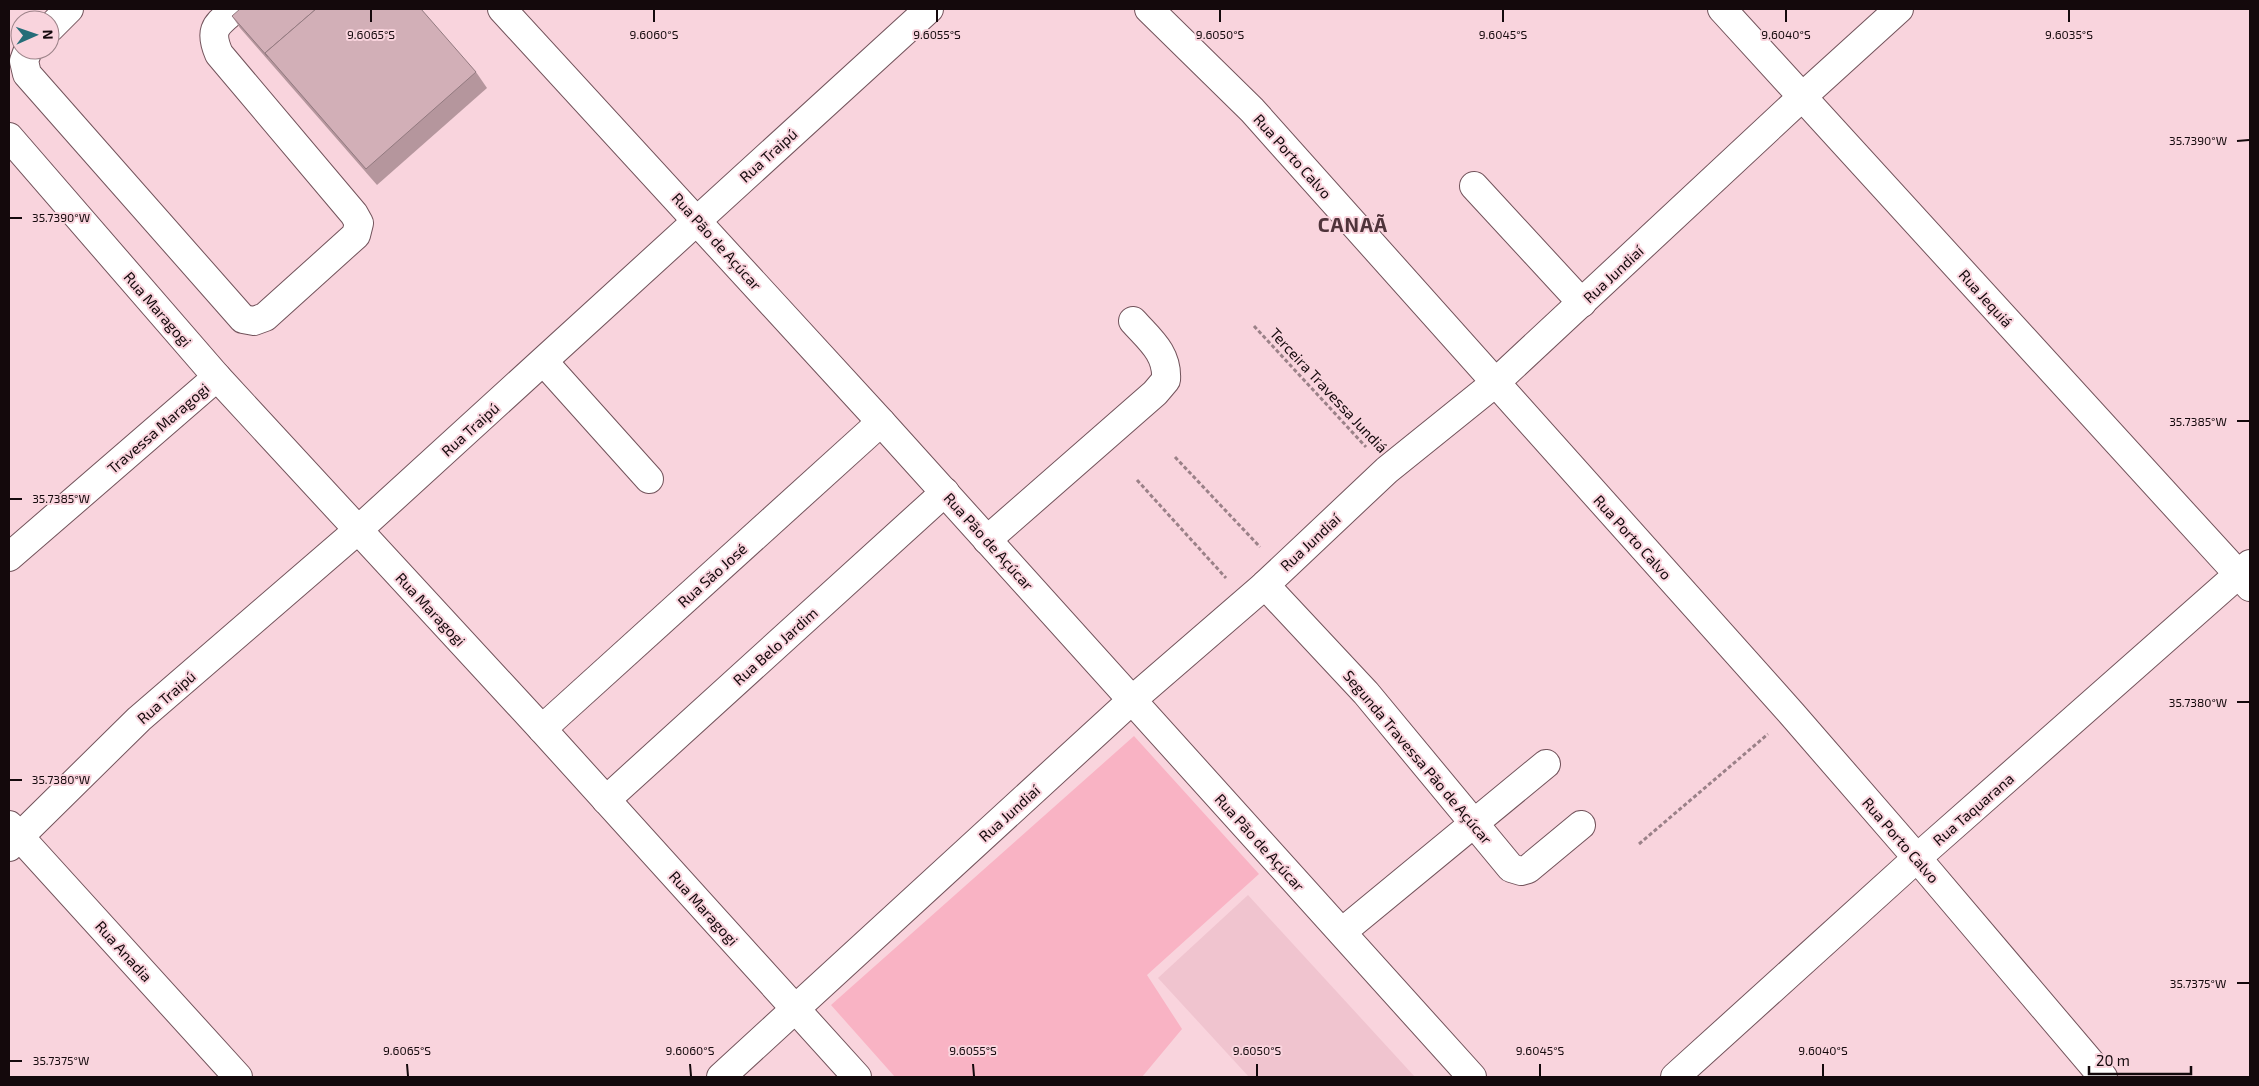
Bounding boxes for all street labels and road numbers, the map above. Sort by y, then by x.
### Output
street label: Rua Porto Calvo [1250,110,1336,202]
street label: Rua Traipú [735,124,801,186]
street label: Rua Pão de Açúcar [668,189,765,294]
street label: Rua Jundiaí [1579,241,1648,306]
street label: Rua Jequiá [1955,265,2017,331]
street label: Rua Maragogi [120,268,196,350]
street label: Terceira Travessa Jundiá [1266,324,1392,456]
street label: Travessa Maragogi [103,379,213,477]
street label: Rua Traipú [437,398,503,460]
street label: Rua Pão de Açúcar [940,489,1037,594]
street label: Rua Porto Calvo [1590,491,1676,583]
street label: Rua Jundiaí [1276,509,1345,574]
street label: Rua São José [674,539,750,611]
street label: Rua Maragogi [392,568,470,650]
street label: Rua Belo Jardim [729,603,821,689]
street label: Segunda Travessa Pão de Açúcar [1339,666,1496,848]
street label: Rua Traipú [133,667,199,727]
street label: Rua Taquarana [1929,769,2017,849]
street label: Rua Jundiaí [975,780,1044,845]
street label: Rua Pão de Açúcar [1211,790,1308,895]
street label: Rua Porto Calvo [1859,794,1943,886]
street label: Rua Maragogi [666,867,742,949]
street label: Rua Anadia [92,917,156,985]

